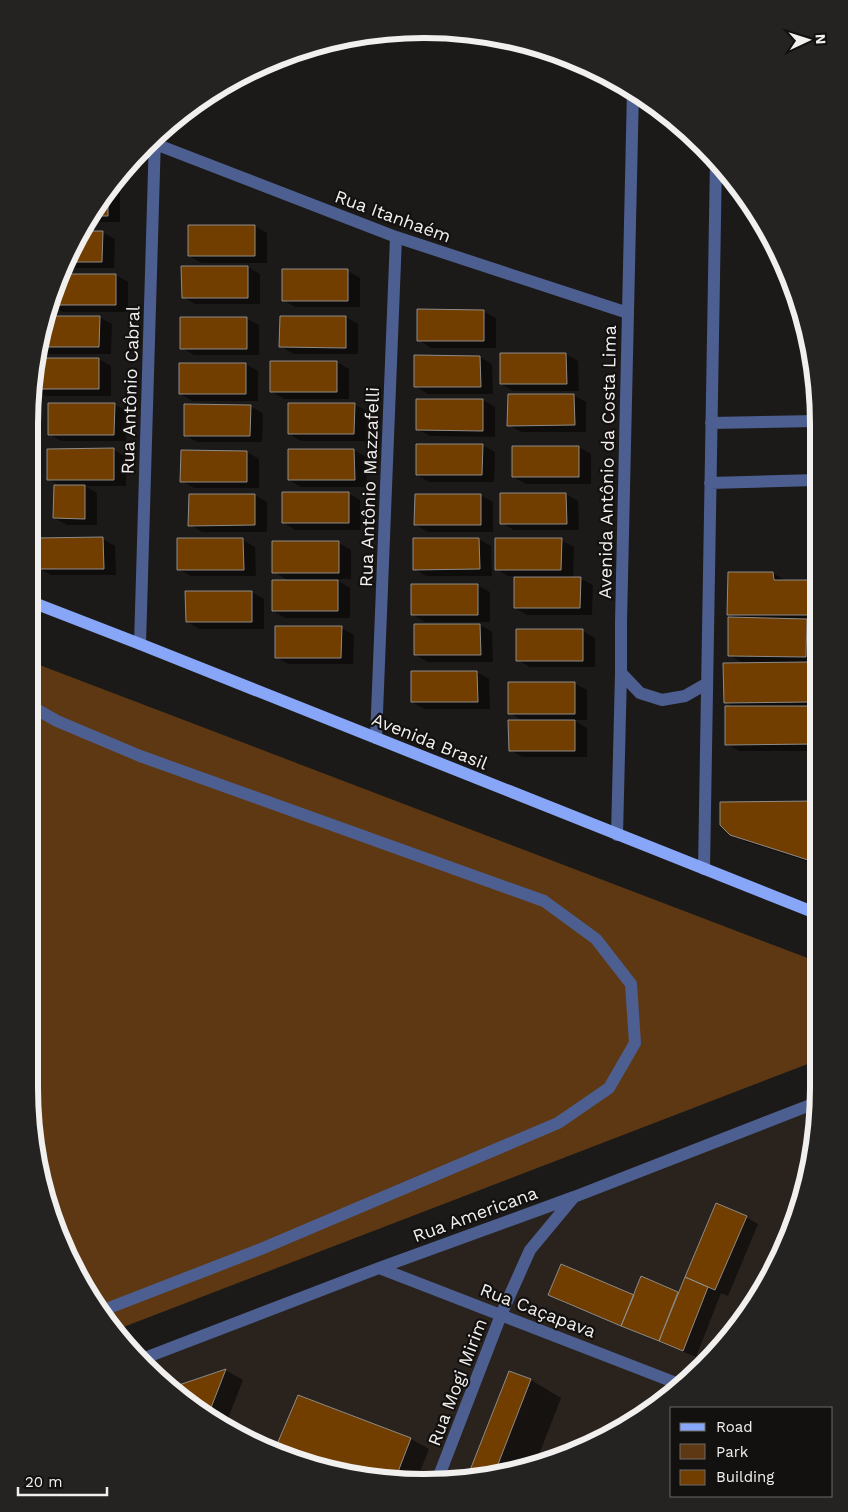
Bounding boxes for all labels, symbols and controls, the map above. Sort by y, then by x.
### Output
north arrow [783,15,833,65]
text: N [813,33,829,45]
street label: Rua Itanhaém [332,185,454,247]
street label: Rua Antônio Cabral [117,305,143,475]
street label: Avenida Antônio da Costa Lima [594,325,620,599]
street label: Rua Antônio Mazzafelli [355,387,383,587]
street label: Avenida Brasil [369,708,491,774]
street label: Rua Americana [410,1182,540,1246]
street label: Rua Caçapava [477,1278,599,1342]
street label: Rua Mogi Mirim [423,1315,491,1449]
legend [670,1407,833,1497]
text: Road [716,1418,753,1436]
text: Park [716,1443,749,1461]
scale bar [18,1464,106,1496]
text: Building [716,1468,774,1486]
text: 20 m [25,1473,63,1491]

